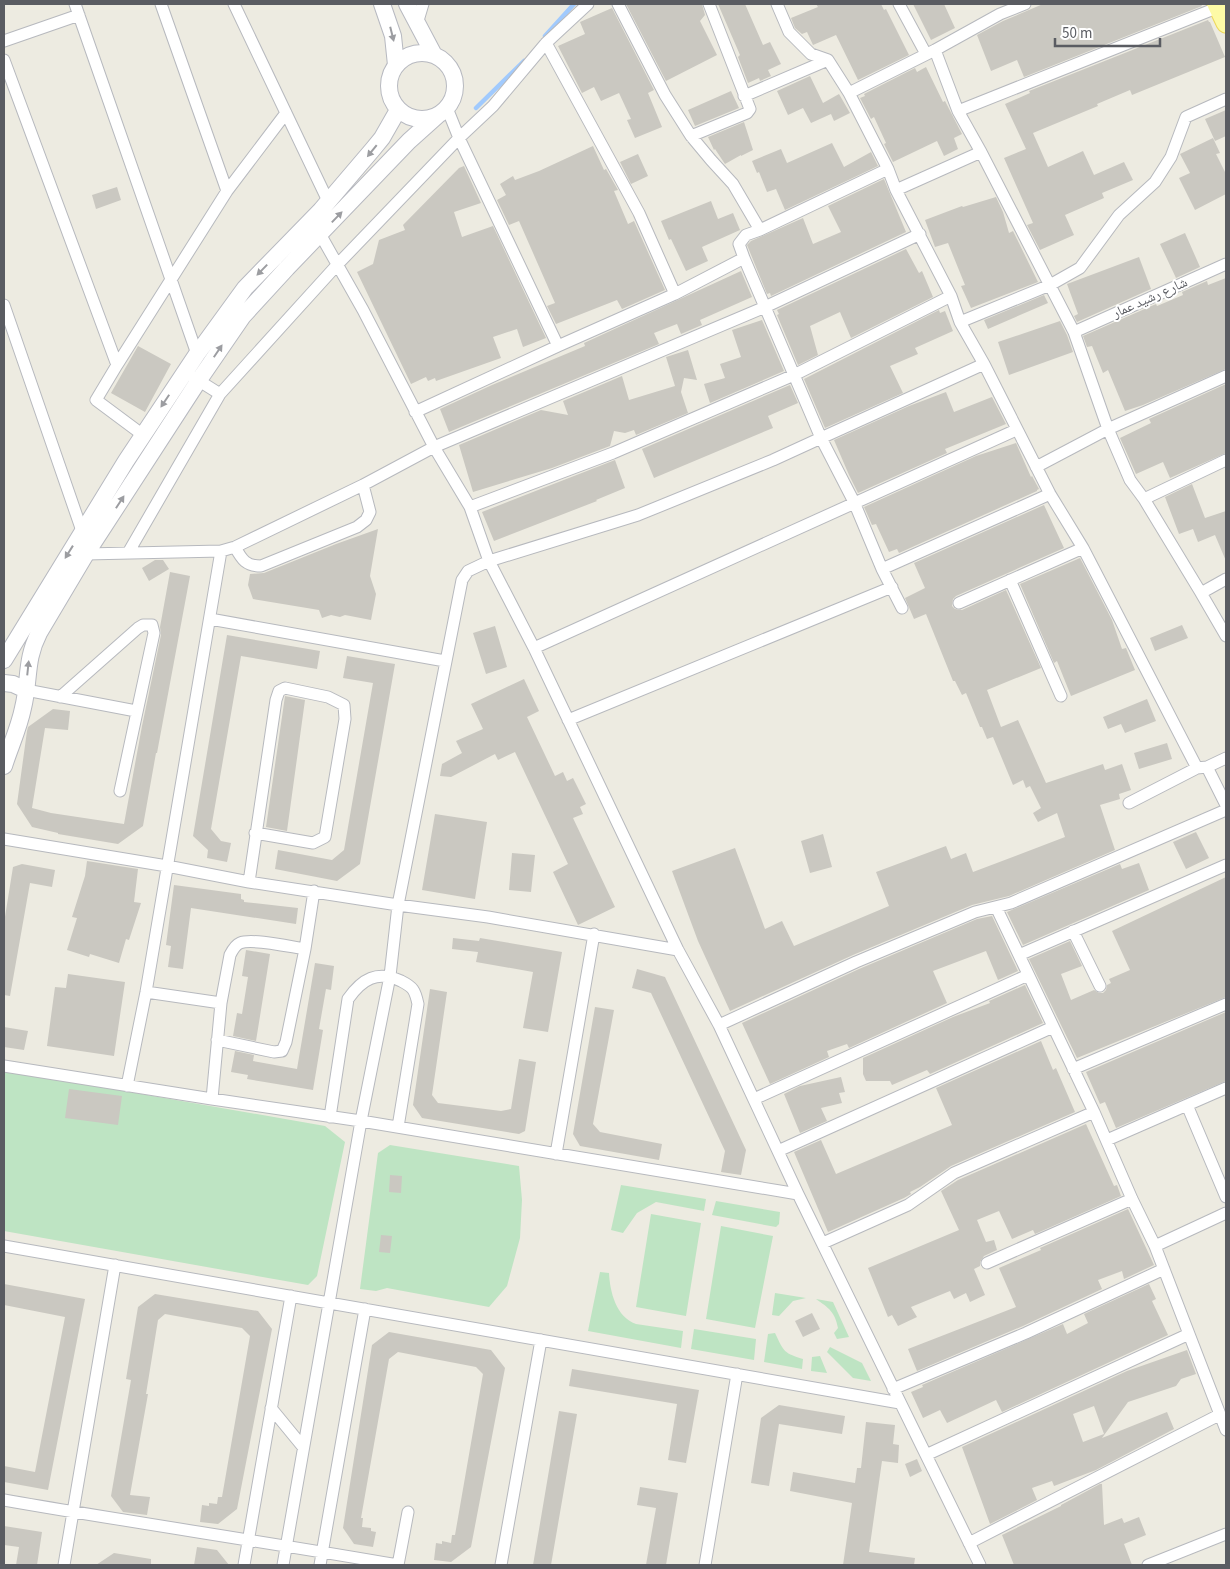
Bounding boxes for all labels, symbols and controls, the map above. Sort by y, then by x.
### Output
scale bar [1055,15,1160,47]
text: 50 m [1062,23,1092,44]
one-way arrow [388,26,396,41]
one-way arrow [366,144,377,157]
one-way arrow [331,211,343,223]
one-way arrow [256,264,268,276]
street label: شارع رشيد عمار [1108,273,1191,324]
one-way arrow [213,344,222,358]
one-way arrow [161,394,170,407]
one-way arrow [115,496,125,509]
one-way arrow [64,546,73,559]
one-way arrow [24,660,32,676]

